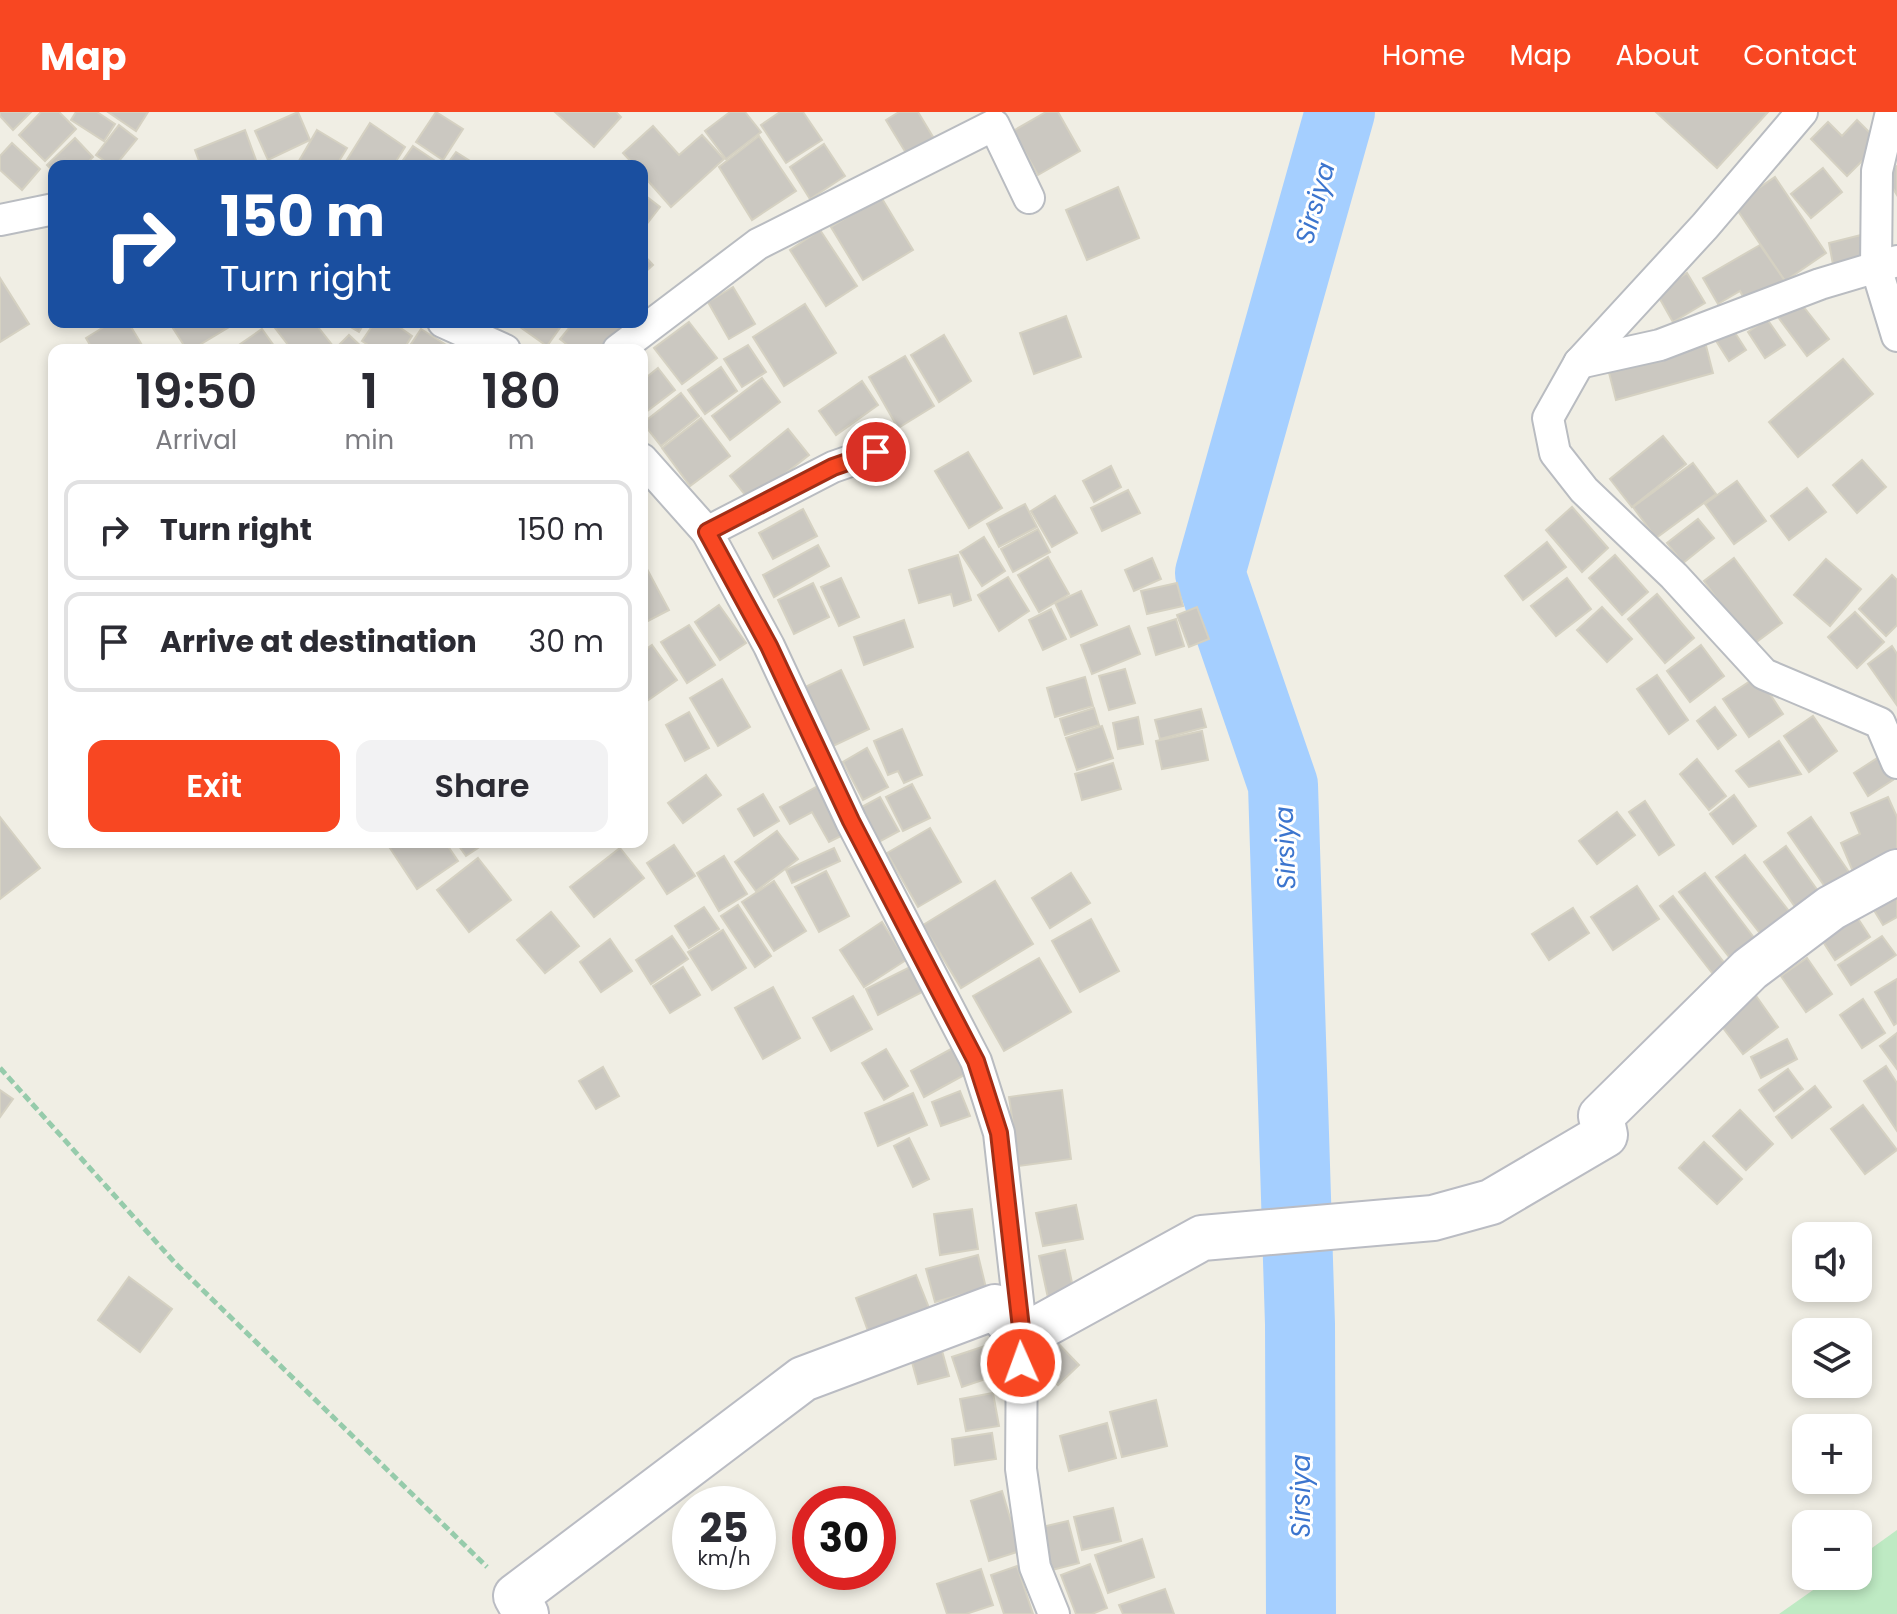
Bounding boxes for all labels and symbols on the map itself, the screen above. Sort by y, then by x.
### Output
water label: Sirsiya [1286,158,1344,248]
pin [842,418,910,486]
water label: Sirsiya [1266,806,1304,890]
position arrow [979,1321,1063,1405]
water label: Sirsiya [1283,1454,1319,1538]
speed limit sign: 30 [792,1486,896,1590]

